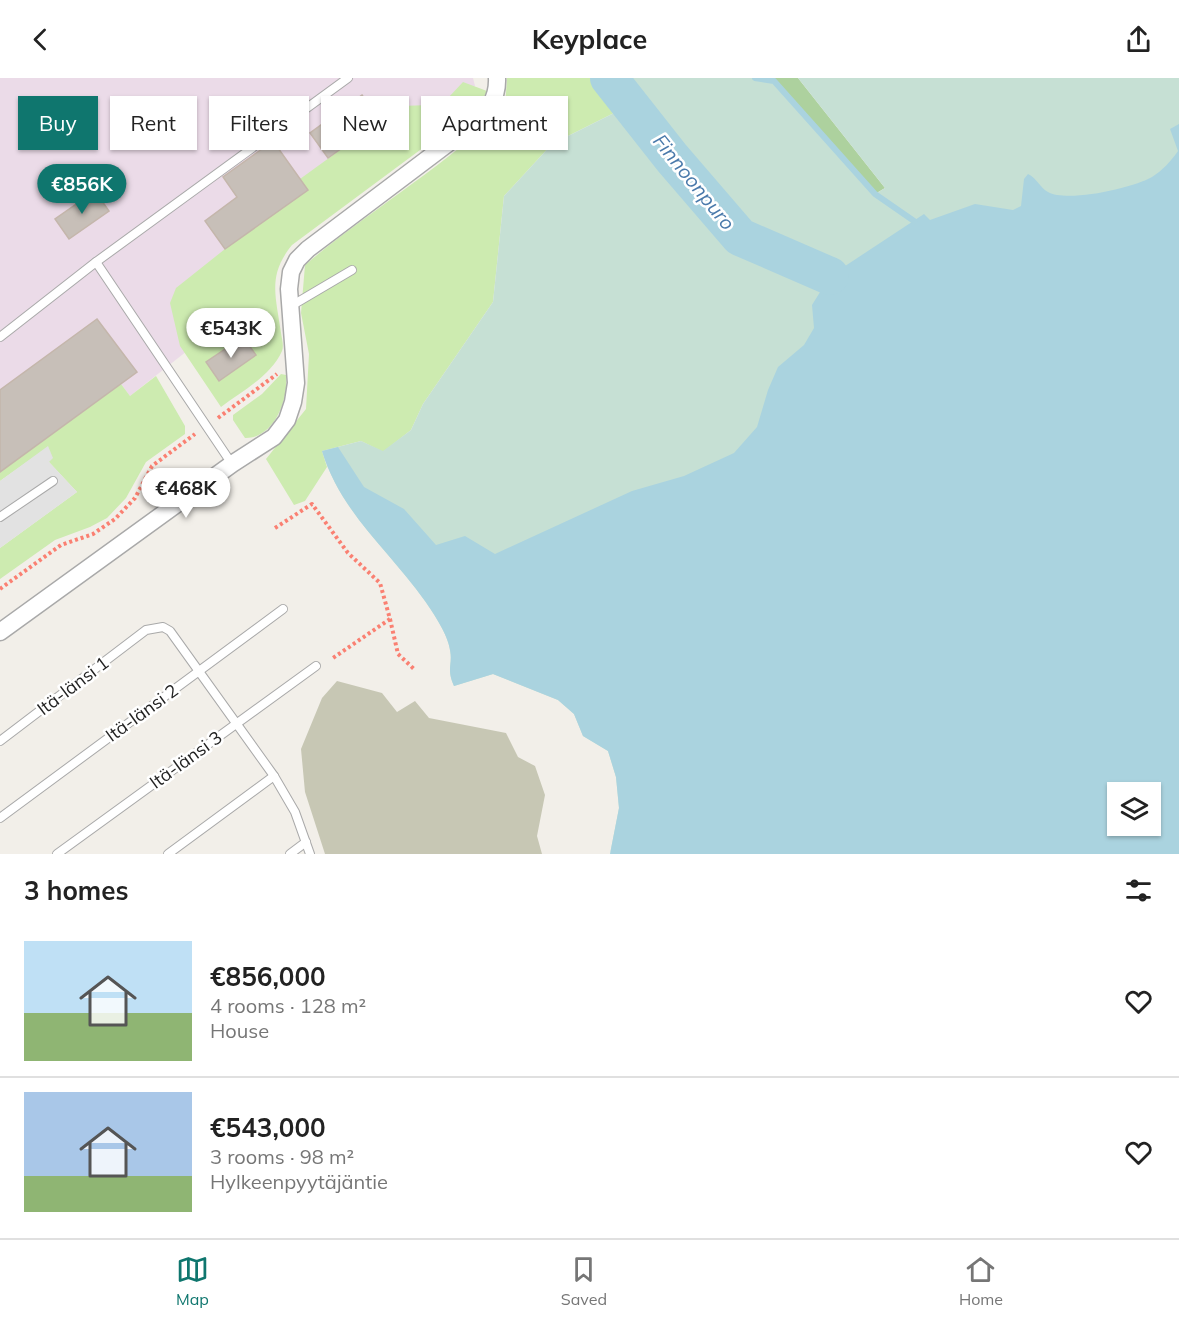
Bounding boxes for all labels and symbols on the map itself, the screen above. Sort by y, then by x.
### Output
water label: Finnoonpuro [648,129,741,235]
pin: €856K [40,164,124,215]
pin: €543K [189,308,273,359]
pin: €468K [144,468,228,519]
street label: Itä-länsi 1 [32,651,113,720]
street label: Itä-länsi 2 [101,679,182,747]
street label: Itä-länsi 3 [145,726,226,794]

